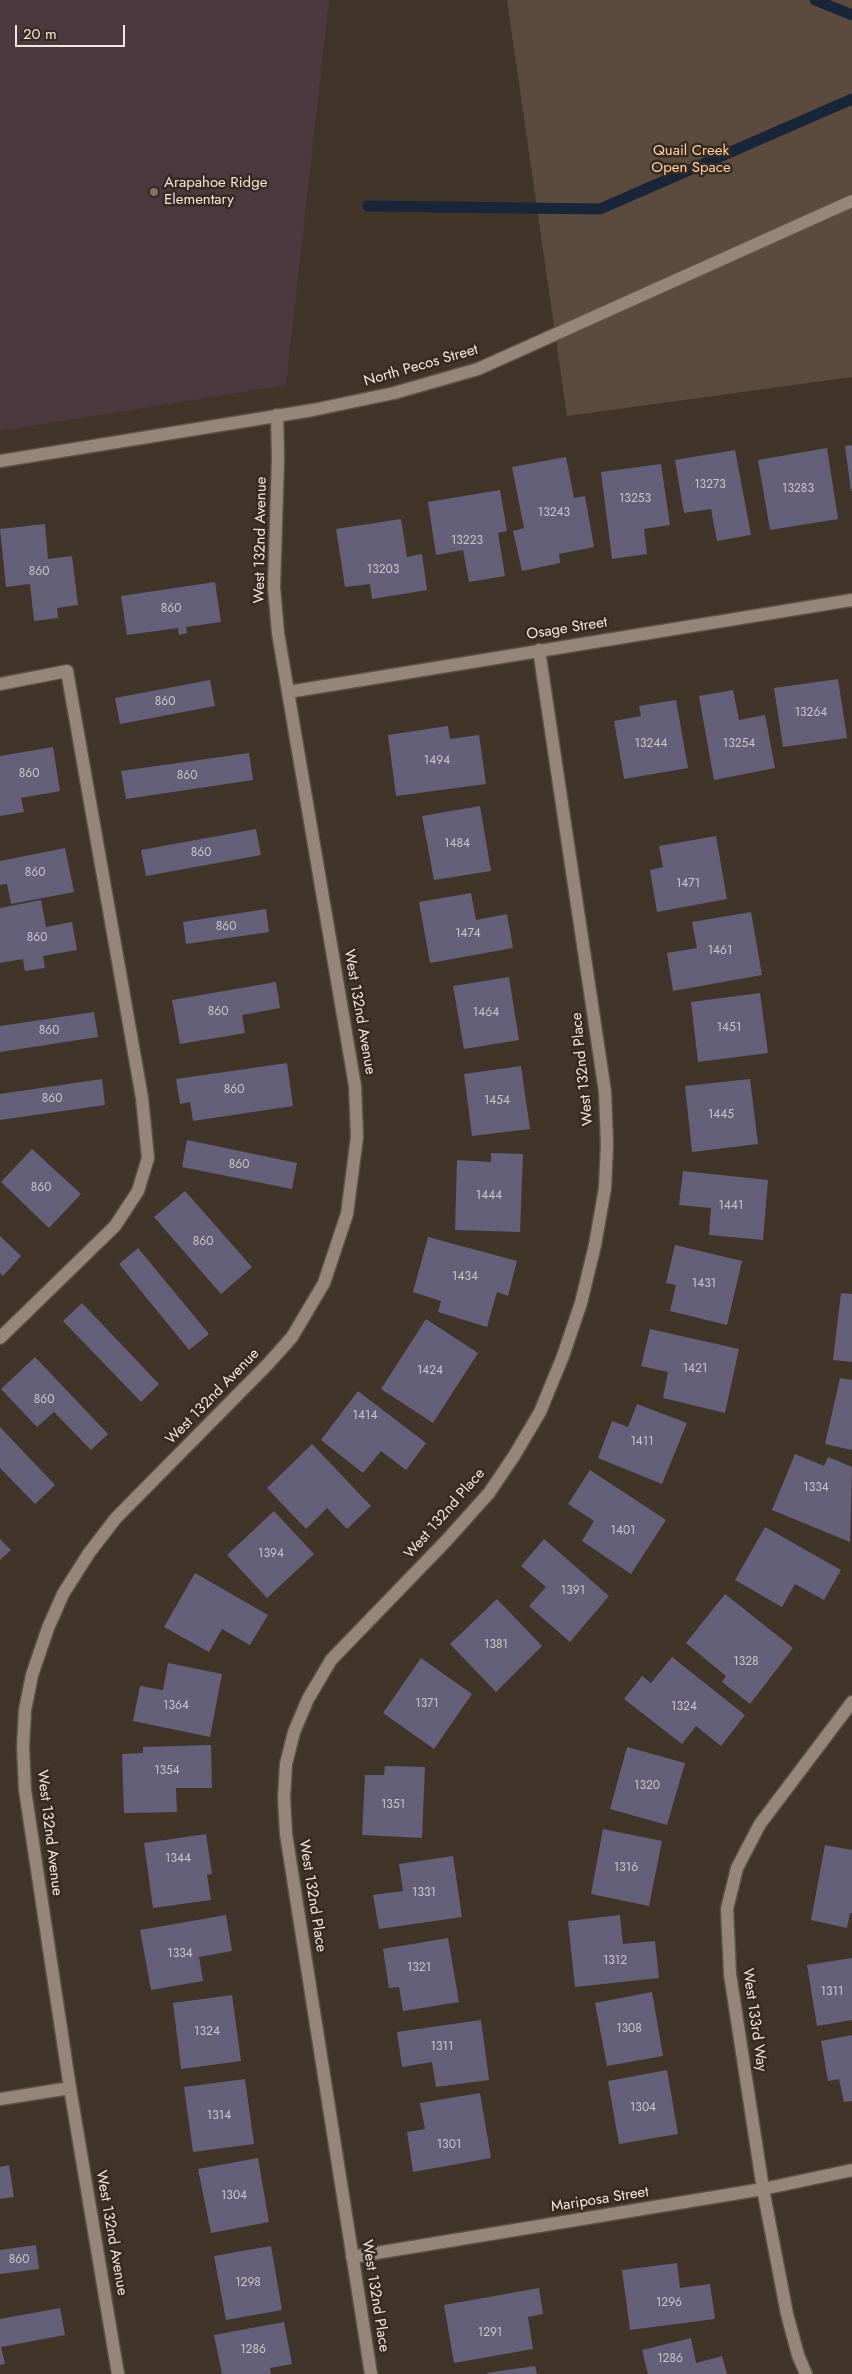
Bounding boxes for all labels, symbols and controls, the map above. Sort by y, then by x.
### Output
scale bar [18,15,128,47]
text: 20 m [23,23,57,45]
park label: Quail Creek Open Space [651,142,731,177]
place label: Arapahoe Ridge Elementary [164,174,267,209]
marker: Arapahoe Ridge Elementary [148,186,160,198]
street label: North Pecos Street [362,341,480,391]
street label: West 132nd Avenue [251,477,271,603]
house number: 13273 [694,478,726,492]
house number: 13283 [782,482,814,496]
house number: 13253 [619,492,651,506]
house number: 13243 [538,506,570,520]
house number: 13223 [451,534,483,548]
house number: 13203 [367,563,399,577]
house number: 860 [29,565,49,579]
house number: 860 [161,602,181,616]
street label: Osage Street [525,614,609,644]
house number: 860 [155,695,175,709]
house number: 13264 [795,706,827,720]
house number: 13244 [635,737,667,751]
house number: 13254 [723,737,755,751]
house number: 1494 [424,754,450,768]
house number: 860 [19,767,39,781]
house number: 860 [177,769,197,783]
house number: 1484 [444,837,470,851]
house number: 860 [191,846,211,860]
house number: 860 [25,866,45,880]
house number: 1471 [676,877,700,891]
house number: 860 [216,920,236,934]
house number: 1474 [455,927,481,941]
house number: 860 [27,931,47,945]
house number: 1461 [708,944,732,958]
street label: West 132nd Avenue [339,948,379,1076]
house number: 860 [208,1005,228,1019]
house number: 1464 [473,1006,499,1020]
street label: West 132nd Place [568,1012,598,1126]
house number: 1451 [717,1021,741,1035]
house number: 860 [39,1024,59,1038]
house number: 860 [224,1083,244,1097]
house number: 860 [42,1092,62,1106]
house number: 1454 [484,1094,510,1108]
house number: 1445 [708,1108,734,1122]
house number: 860 [229,1158,249,1172]
house number: 860 [31,1181,51,1195]
house number: 1444 [476,1189,502,1203]
house number: 1441 [719,1199,743,1213]
house number: 860 [193,1235,213,1249]
house number: 1434 [452,1270,478,1284]
house number: 1431 [692,1277,716,1291]
street label: West 132nd Avenue [163,1345,263,1449]
house number: 1421 [683,1362,707,1376]
house number: 1424 [417,1364,443,1378]
house number: 860 [34,1393,54,1407]
house number: 1414 [353,1409,377,1423]
house number: 1411 [630,1435,654,1449]
street label: West 132nd Place [401,1465,489,1563]
house number: 1334 [803,1481,829,1495]
house number: 1401 [611,1524,635,1538]
house number: 1394 [258,1547,284,1561]
house number: 1391 [561,1584,585,1598]
house number: 1381 [484,1638,508,1652]
house number: 1328 [733,1655,759,1669]
house number: 1371 [415,1697,439,1711]
house number: 1364 [163,1699,189,1713]
house number: 1324 [671,1700,697,1714]
house number: 1354 [154,1764,180,1778]
street label: West 132nd Avenue [32,1769,66,1897]
house number: 1320 [634,1779,660,1793]
house number: 1351 [381,1798,405,1812]
street label: West 132nd Place [294,1838,330,1954]
house number: 1344 [165,1852,191,1866]
house number: 1316 [614,1861,638,1875]
house number: 1331 [412,1886,436,1900]
house number: 1334 [167,1947,193,1961]
house number: 1312 [603,1954,627,1968]
house number: 1321 [407,1961,431,1975]
street label: West 133rd Way [738,1967,770,2073]
house number: 1311 [821,1985,843,1999]
house number: 1308 [616,2022,642,2036]
house number: 1324 [194,2025,220,2039]
house number: 1311 [431,2040,453,2054]
house number: 1304 [630,2101,656,2115]
house number: 1314 [207,2109,231,2123]
house number: 1301 [437,2138,461,2152]
street label: West 132nd Avenue [91,2169,131,2297]
street label: Mariposa Street [550,2183,650,2217]
house number: 1304 [221,2189,247,2203]
street label: West 132nd Place [357,2238,393,2354]
house number: 860 [9,2253,29,2267]
house number: 1298 [235,2276,261,2290]
house number: 1296 [656,2296,682,2310]
house number: 1291 [478,2326,502,2340]
house number: 1286 [240,2343,266,2357]
house number: 1286 [657,2352,683,2366]

